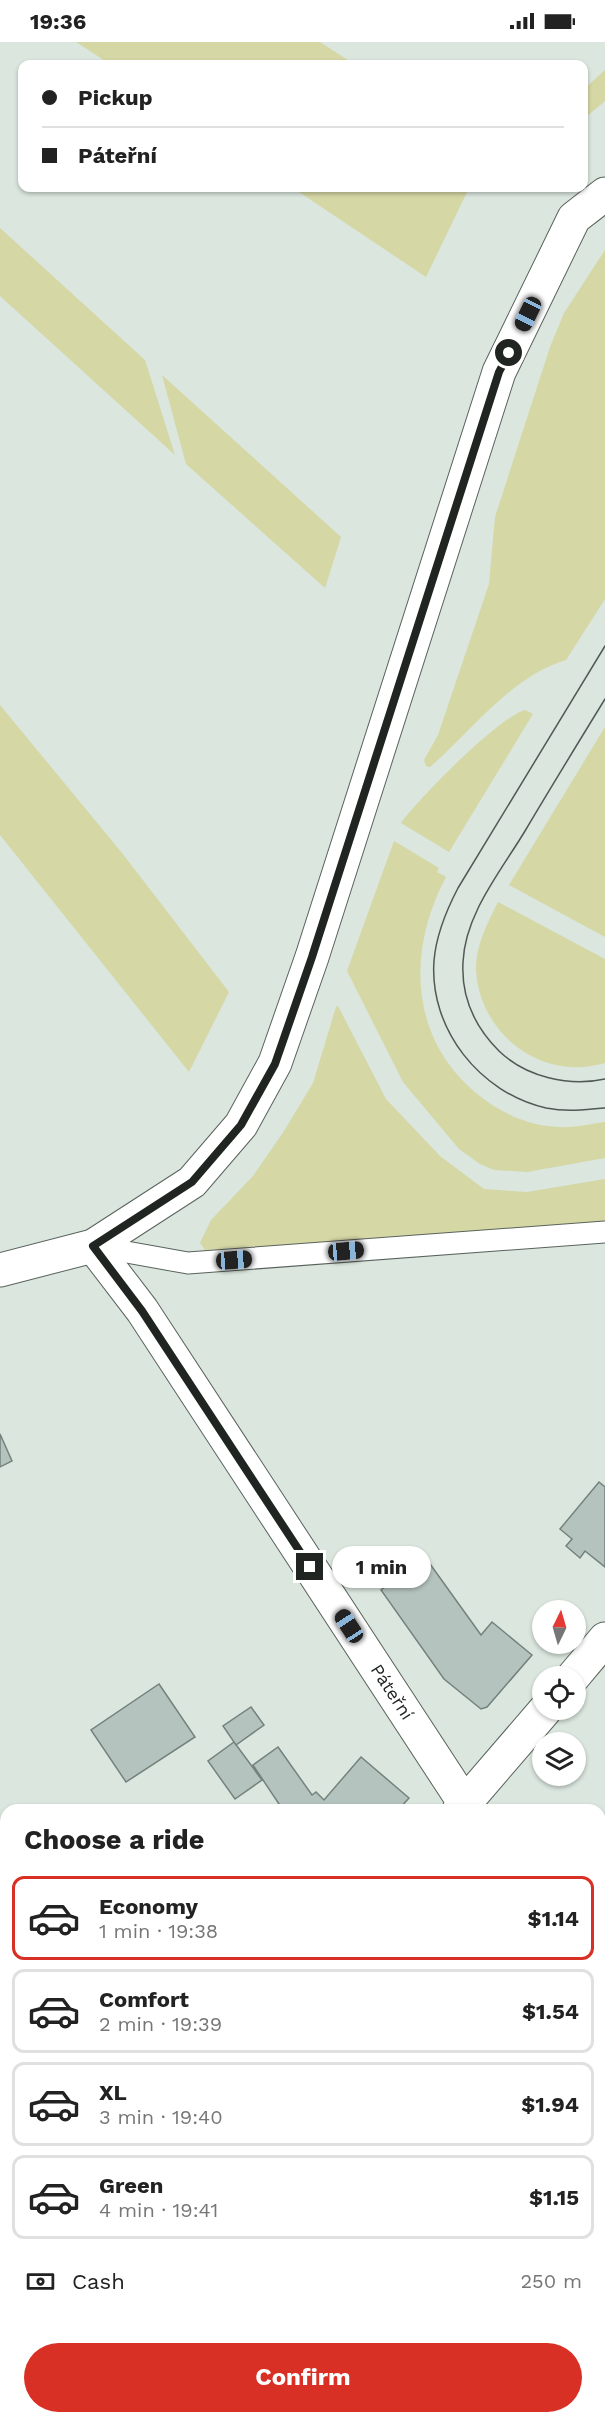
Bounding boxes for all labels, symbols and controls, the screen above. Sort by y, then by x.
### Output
text: 19:36 [30,9,86,34]
text: Pickup [78,85,153,110]
text: Páteřní [78,143,157,168]
car [512,294,544,334]
route start [495,339,522,366]
car [327,1240,365,1262]
car [215,1250,253,1270]
callout: 1 min [331,1546,430,1588]
route end [296,1553,323,1580]
text: 1 min [356,1555,407,1579]
north arrow [532,1600,586,1654]
map controls [532,1600,586,1786]
car [332,1606,366,1646]
street label: Páteřní [367,1660,418,1724]
button: locate [532,1666,586,1720]
button: layers [532,1732,586,1786]
text: Choose a ride [24,1824,204,1856]
icon: car [27,1891,81,1945]
text: Economy [99,1894,198,1919]
text: $1.14 [528,1906,579,1931]
text: 1 min · 19:38 [99,1919,218,1943]
icon: car [27,1984,81,2038]
text: Comfort [99,1987,189,2012]
text: $1.54 [522,1999,579,2024]
text: 2 min · 19:39 [99,2012,222,2036]
icon: car [27,2077,81,2131]
text: XL [99,2080,127,2105]
text: $1.94 [521,2092,579,2117]
text: 3 min · 19:40 [99,2105,223,2129]
icon: car [27,2170,81,2224]
text: Green [99,2173,163,2198]
text: $1.15 [529,2185,579,2210]
text: 4 min · 19:41 [99,2198,218,2222]
icon: cash [24,2265,57,2298]
text: Cash [72,2269,125,2294]
text: 250 m [520,2269,582,2293]
button: Confirm [24,2343,582,2412]

